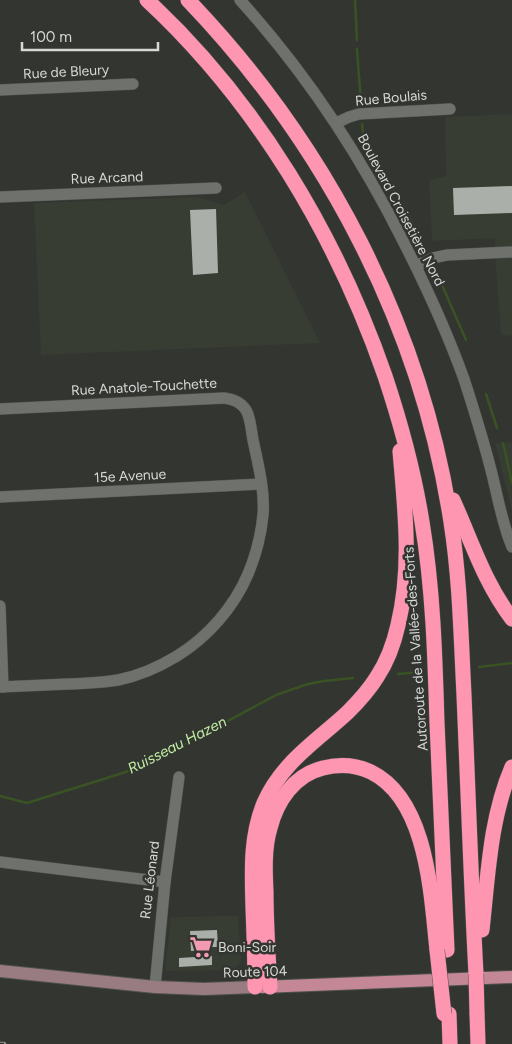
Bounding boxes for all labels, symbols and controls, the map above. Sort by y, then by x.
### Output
scale bar [22,20,159,52]
text: 100 m [30,28,72,46]
street label: Rue de Bleury [23,61,110,83]
street label: Rue Boulais [354,86,428,110]
street label: Boulevard Croisetière Nord [354,131,448,289]
street label: Rue Arcand [70,168,144,188]
street label: Rue Anatole-Touchette [71,375,218,399]
street label: 15e Avenue [93,466,167,486]
street label: Autoroute de la Vallée-des-Forts [400,546,432,752]
water label: Ruisseau Hazen [125,712,229,778]
street label: Rue Léonard [137,840,163,920]
supermarket icon: Boni-Soir [188,934,214,960]
place label: Boni-Soir [218,939,277,956]
street label: Route 104 [222,962,288,982]

